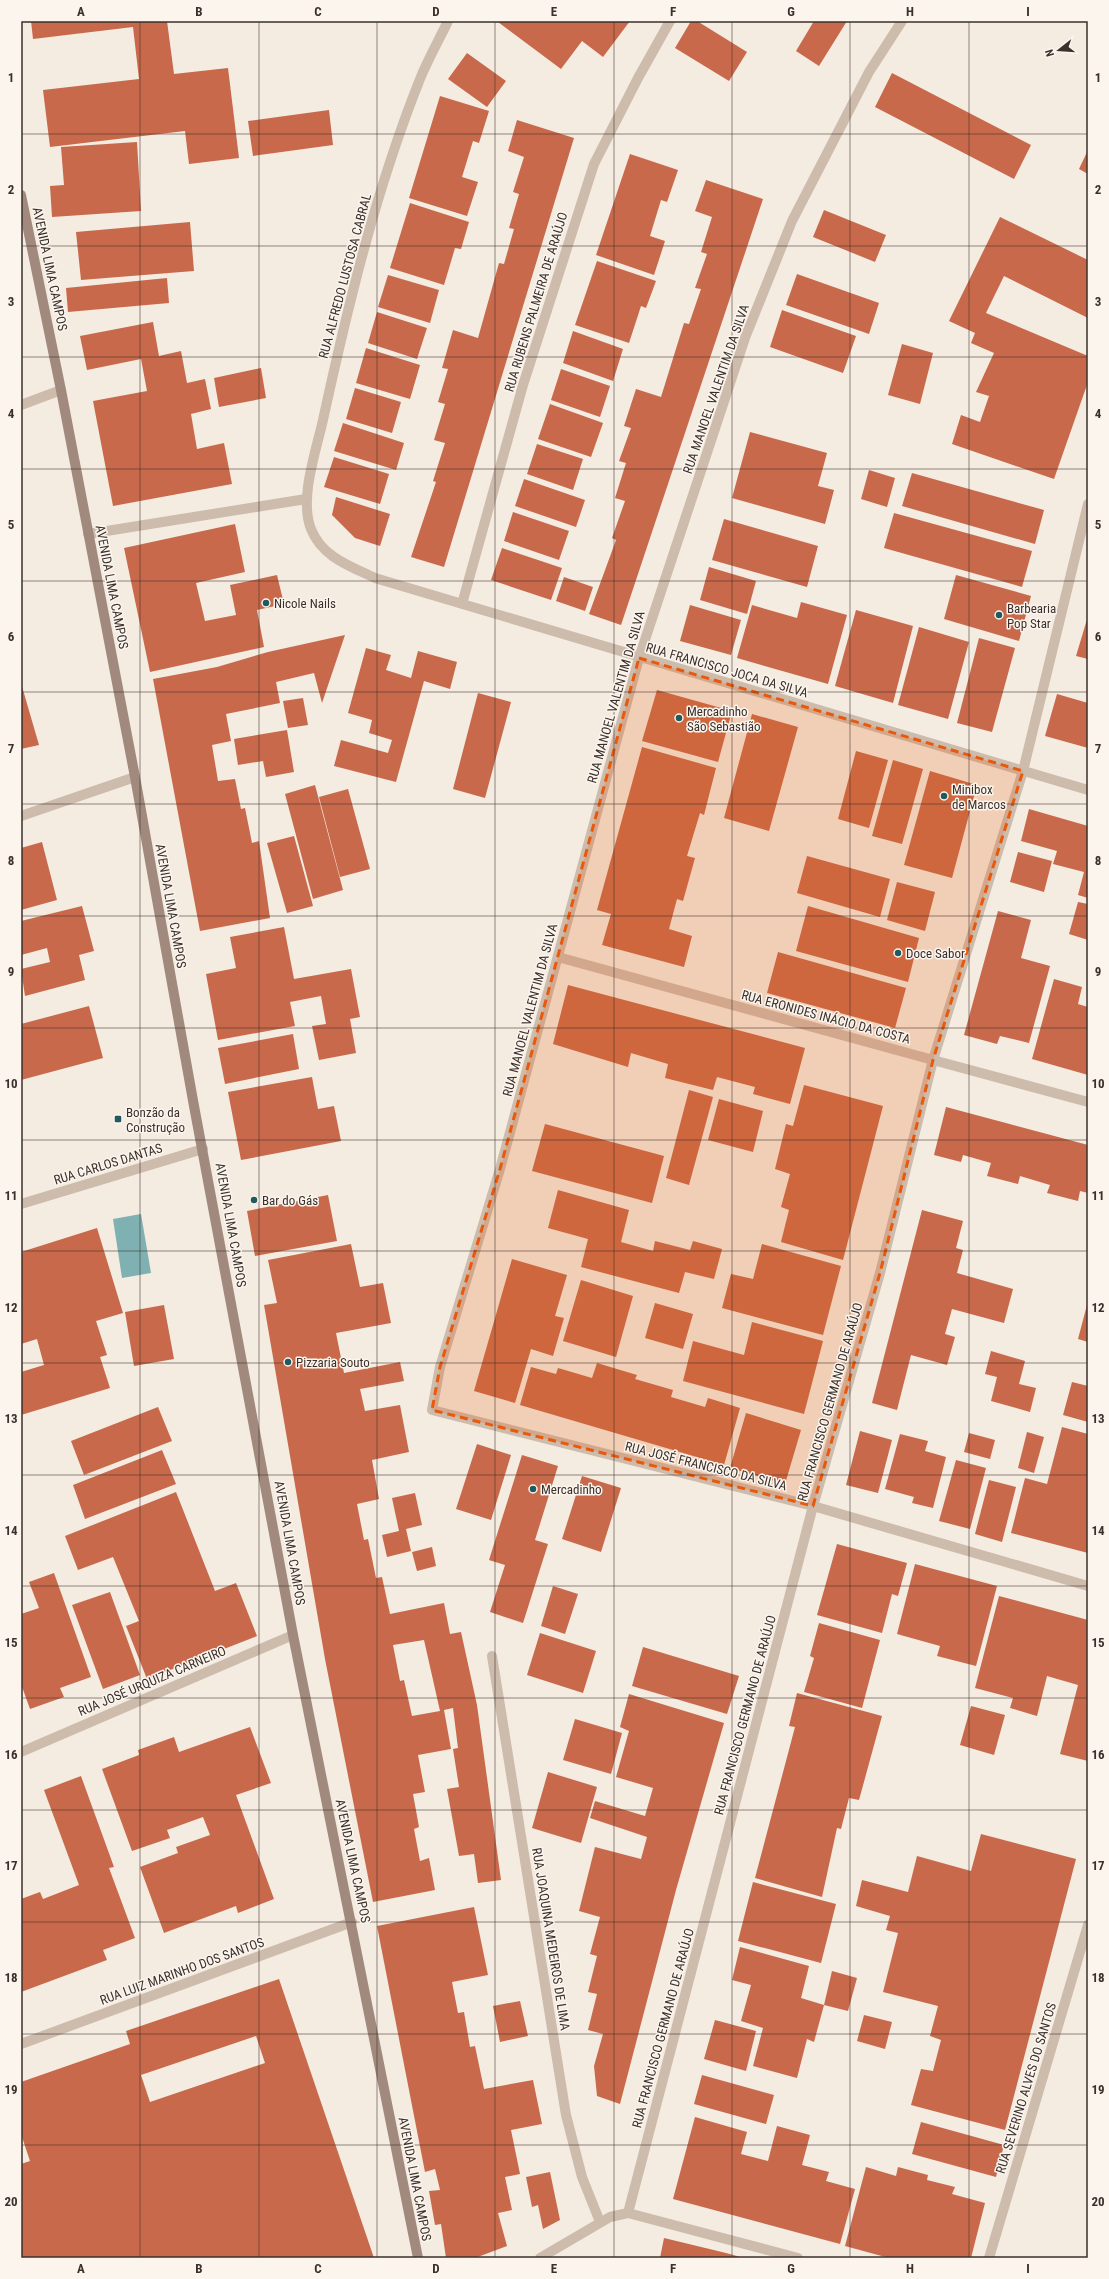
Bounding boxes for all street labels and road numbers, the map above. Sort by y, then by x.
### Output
street label: RUA ALFREDO LUSTOSA CABRAL [316,192,374,360]
street label: AVENIDA LIMA CAMPOS [30,206,70,332]
street label: RUA RUBENS PALMEIRA DE ARAÚJO [501,210,571,394]
street label: RUA MANOEL VALENTIM DA SILVA [680,302,752,476]
street label: AVENIDA LIMA CAMPOS [93,524,131,651]
street label: RUA MANOEL VALENTIM DA SILVA [584,609,648,785]
street label: RUA FRANCISCO JOCA DA SILVA [644,640,810,700]
street label: AVENIDA LIMA CAMPOS [153,843,189,970]
street label: RUA MANOEL VALENTIM DA SILVA [500,921,560,1098]
street label: RUA ERONIDES INÁCIO DA COSTA [740,987,913,1047]
street label: RUA CARLOS DANTAS [52,1140,164,1188]
street label: AVENIDA LIMA CAMPOS [213,1162,249,1289]
street label: RUA FRANCISCO GERMANO DE ARAÚJO [794,1301,866,1503]
street label: RUA JOSÉ FRANCISCO DA SILVA [624,1439,789,1494]
street label: AVENIDA LIMA CAMPOS [272,1480,308,1607]
street label: RUA FRANCISCO GERMANO DE ARAÚJO [711,1613,779,1817]
street label: RUA JOSÉ URQUIZA CARNEIRO [76,1643,228,1719]
street label: AVENIDA LIMA CAMPOS [333,1798,373,1924]
street label: RUA JOAQUINA MEDEIROS DE LIMA [529,1847,573,2032]
street label: RUA FRANCISCO GERMANO DE ARAÚJO [629,1926,697,2130]
street label: RUA LUIZ MARINHO DOS SANTOS [98,1934,266,2008]
street label: RUA SEVERINO ALVES DO SANTOS [993,2000,1059,2175]
street label: AVENIDA LIMA CAMPOS [396,2116,434,2243]

